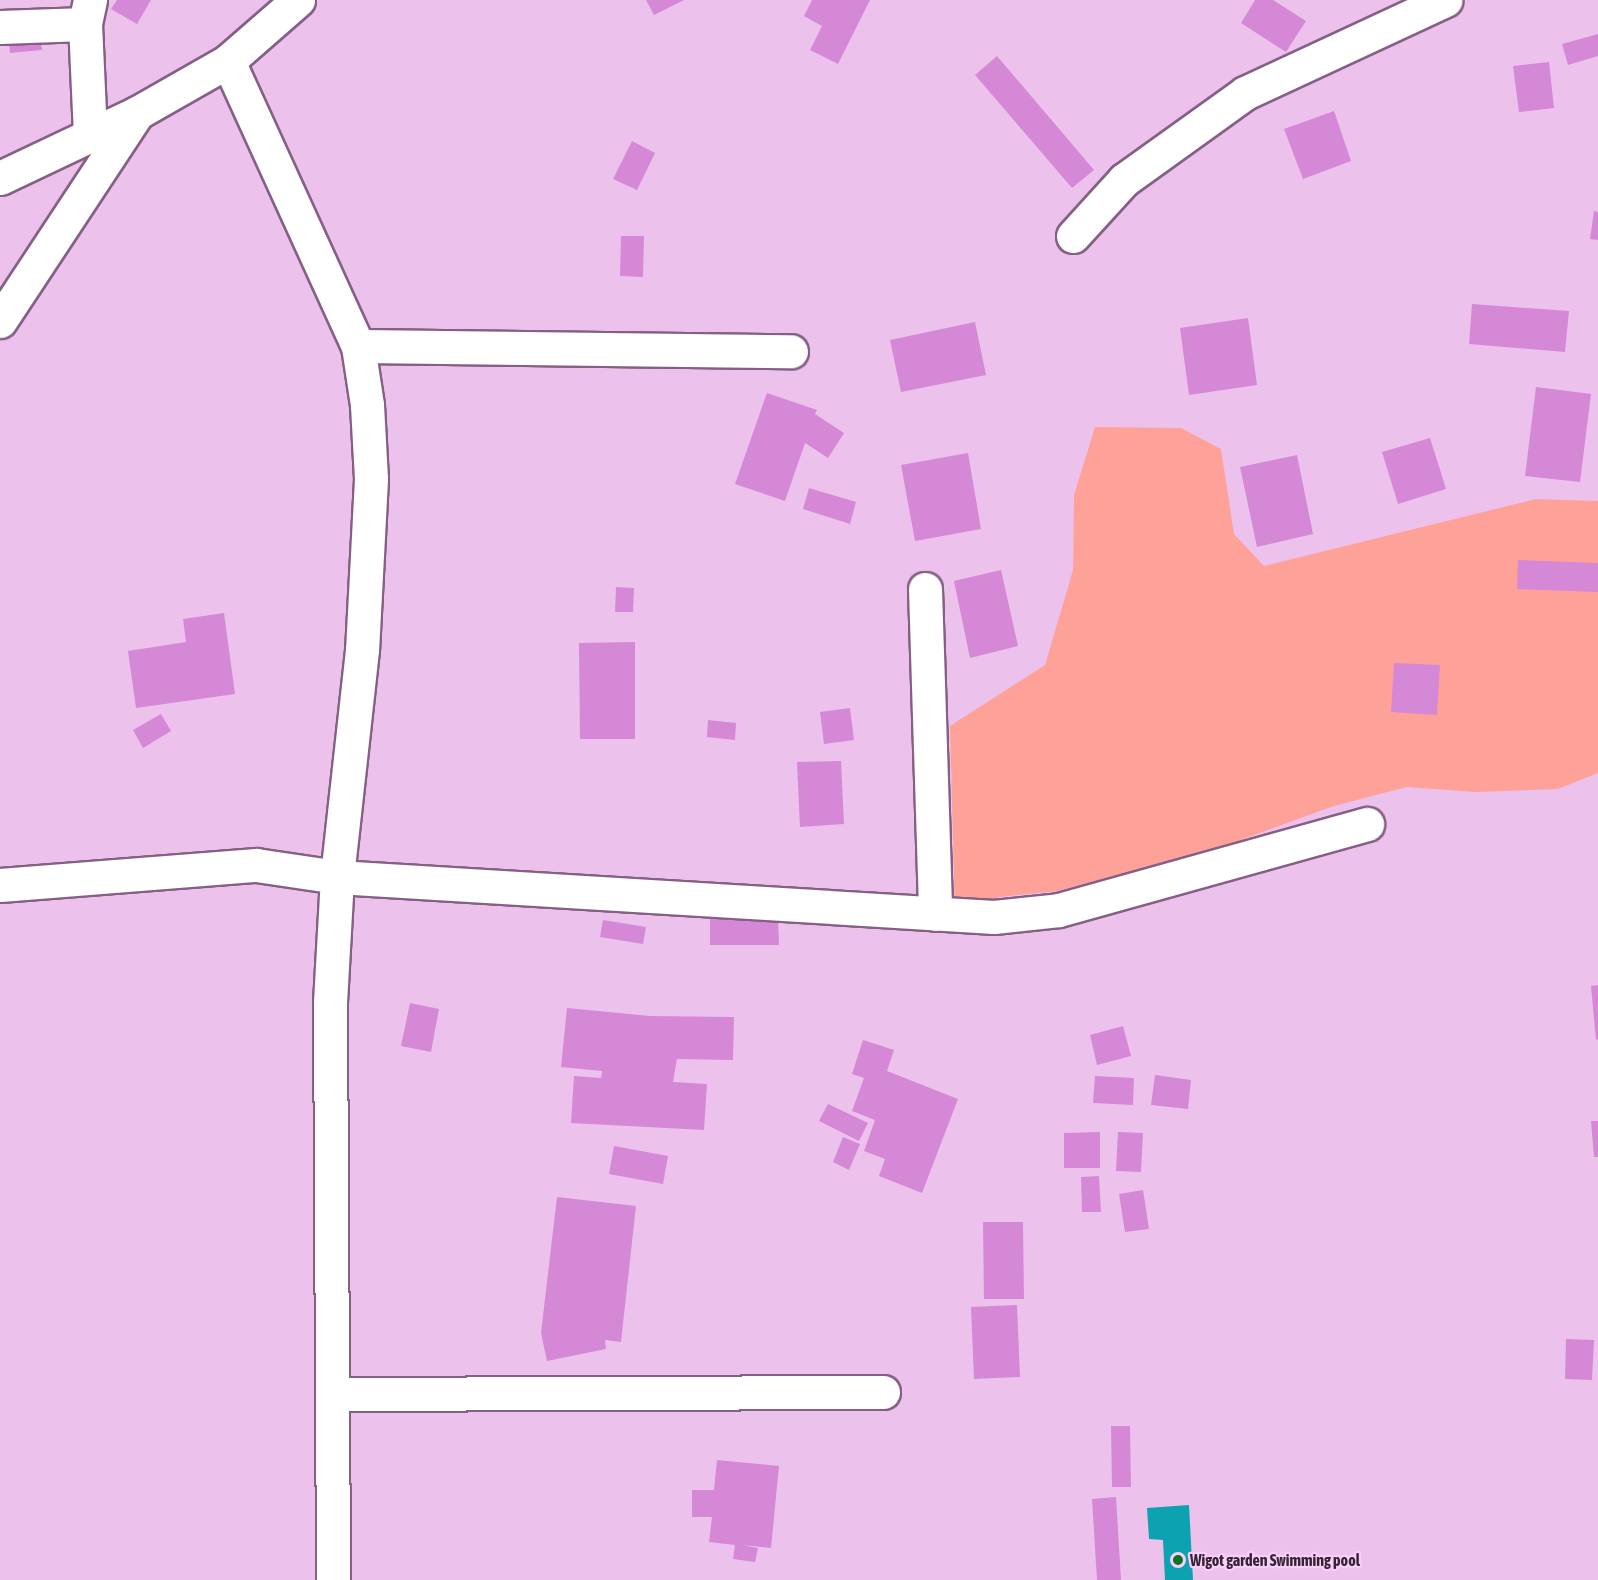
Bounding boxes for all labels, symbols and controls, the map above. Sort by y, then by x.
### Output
place label: Wigot garden Swimming pool [1190,1550,1360,1570]
marker: Wigot garden Swimming pool [1171,1553,1185,1567]

